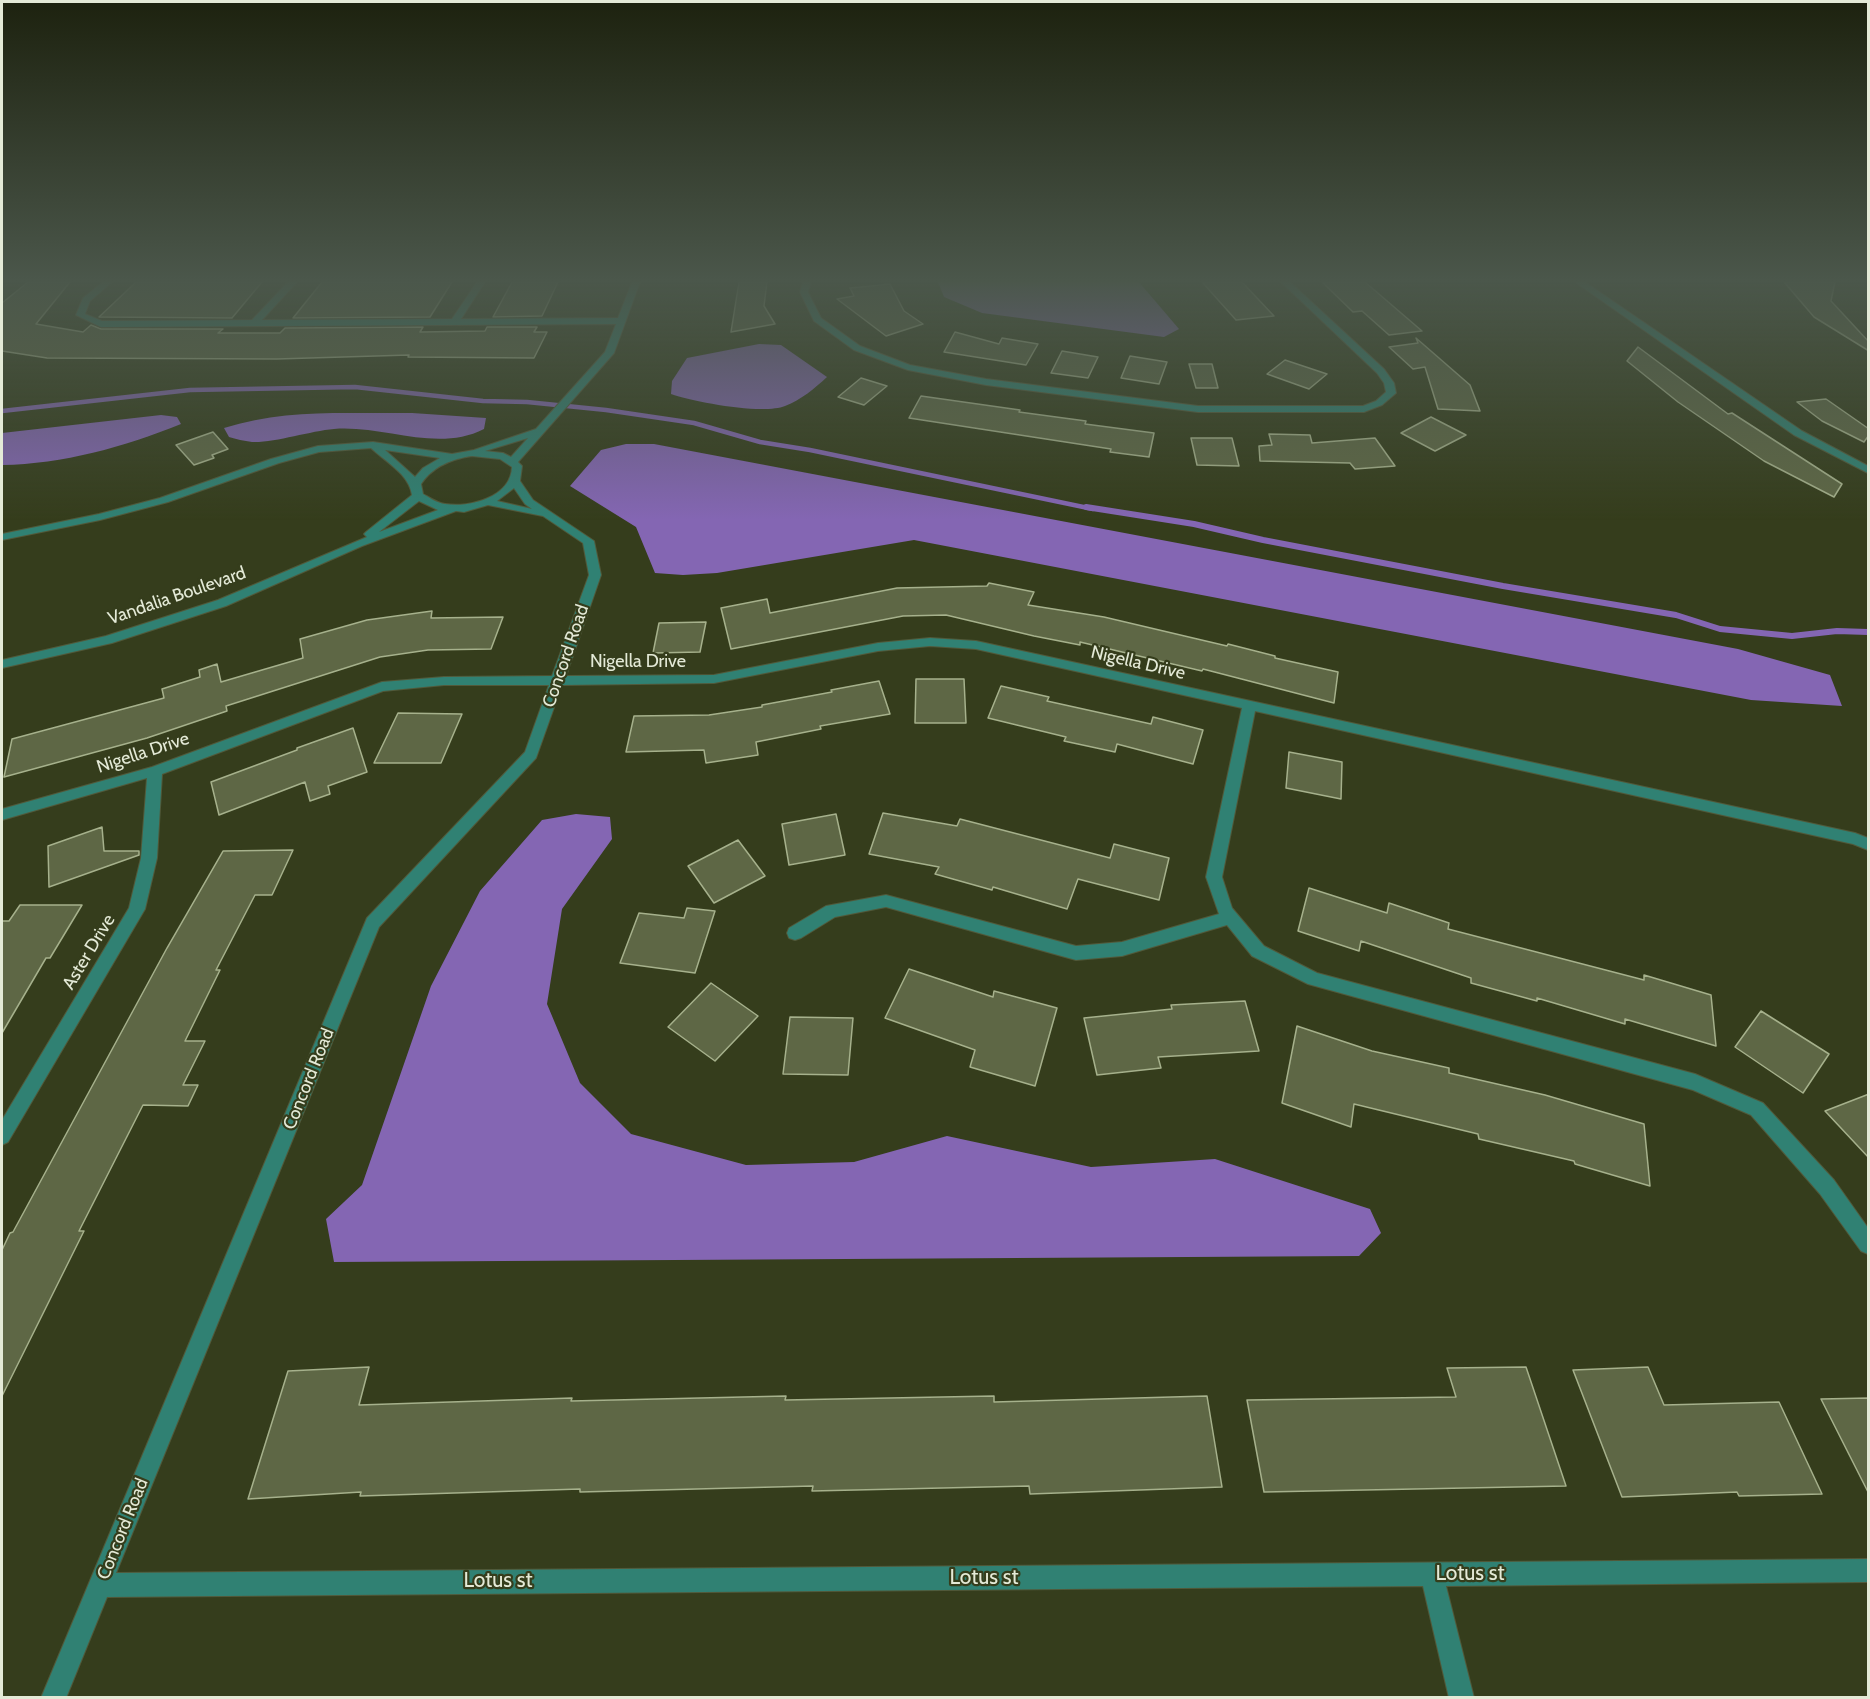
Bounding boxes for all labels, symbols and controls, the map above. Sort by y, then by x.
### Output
street label: Vandalia Boulevard [105,562,249,630]
street label: Concord Road [538,602,594,710]
street label: Nigella Drive [1089,642,1187,684]
street label: Nigella Drive [590,651,686,673]
street label: Nigella Drive [94,728,192,778]
street label: Aster Drive [58,910,120,994]
street label: Concord Road [279,1025,339,1133]
street label: Concord Road [93,1475,153,1583]
street label: Lotus st [1436,1561,1504,1587]
street label: Lotus st [950,1565,1018,1591]
street label: Lotus st [464,1568,532,1594]

